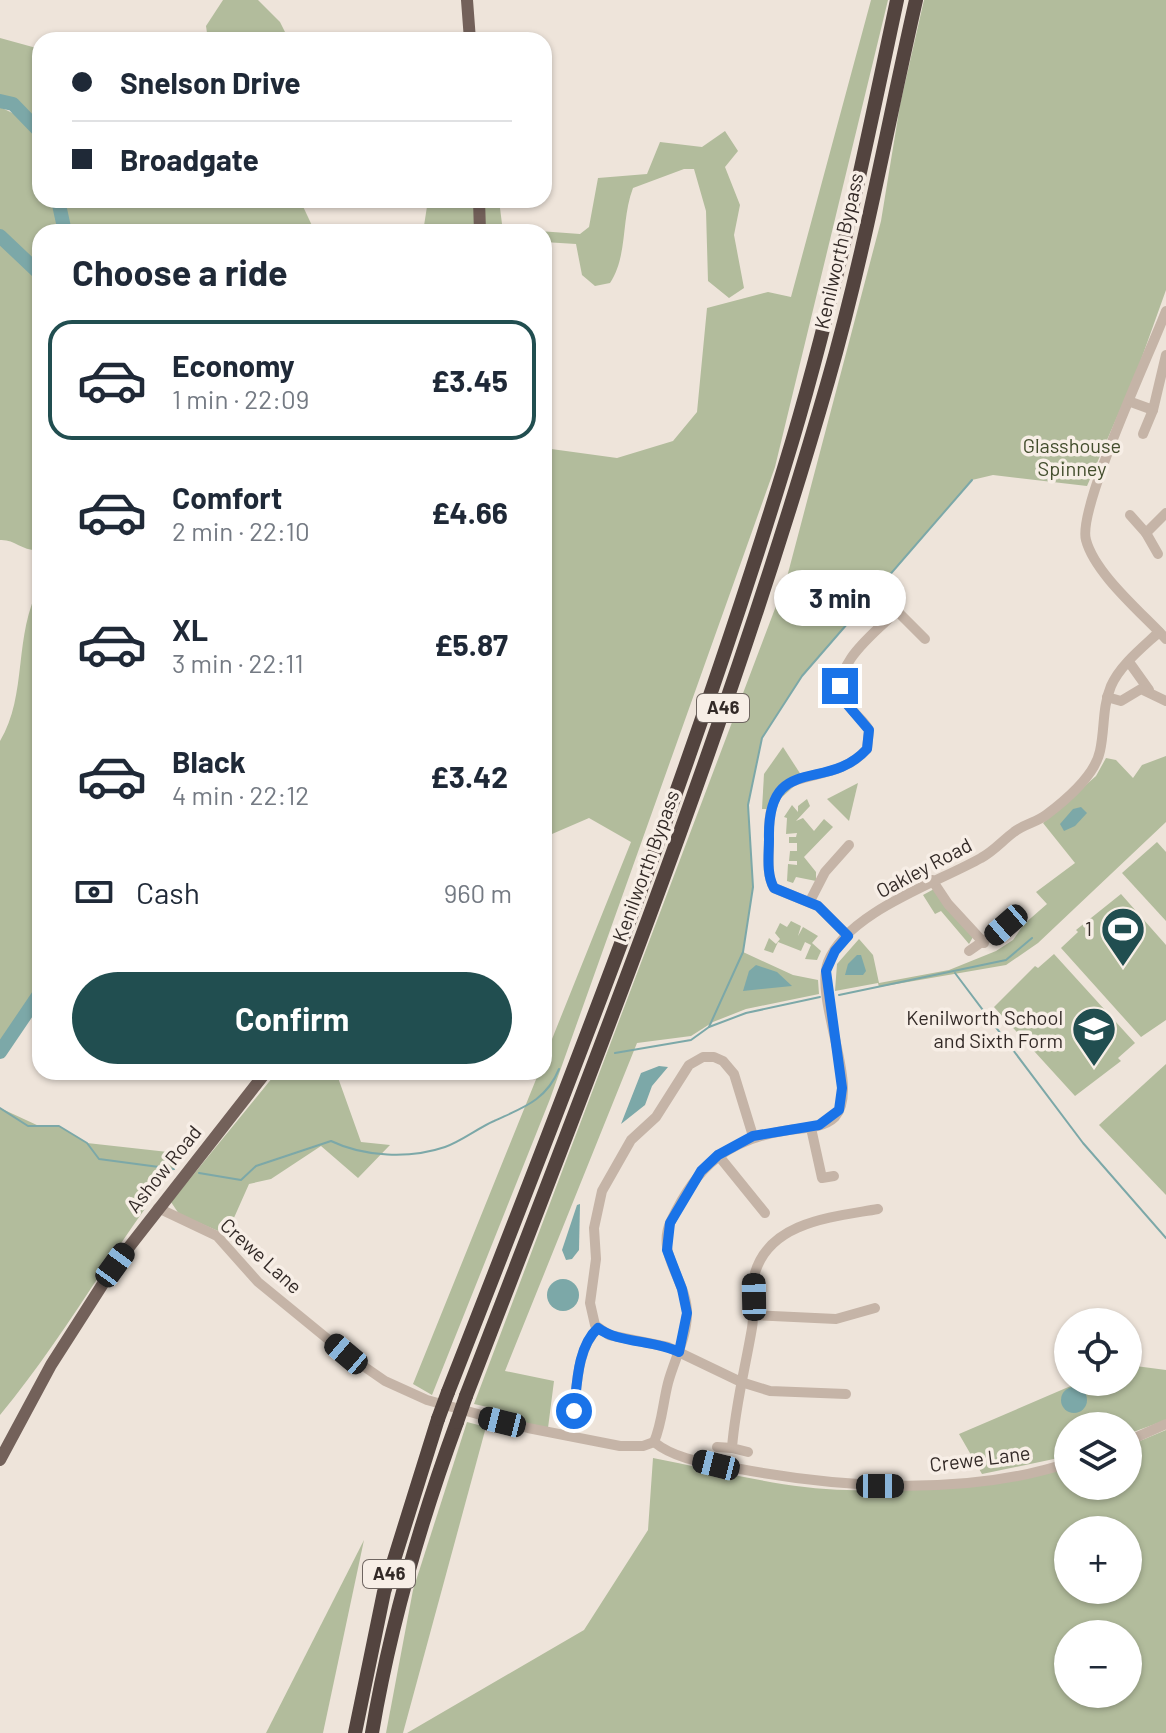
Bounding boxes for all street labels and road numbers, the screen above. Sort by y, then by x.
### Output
street label: Kenilworth Bypass [808,170,868,331]
road number: A46 [697,694,749,722]
street label: Kenilworth Bypass [607,787,684,945]
street label: Oakley Road [872,832,976,902]
street label: Ashow Road [121,1120,206,1217]
street label: Crewe Lane [216,1212,307,1298]
street label: Crewe Lane [928,1440,1032,1476]
road number: A46 [363,1560,415,1588]

